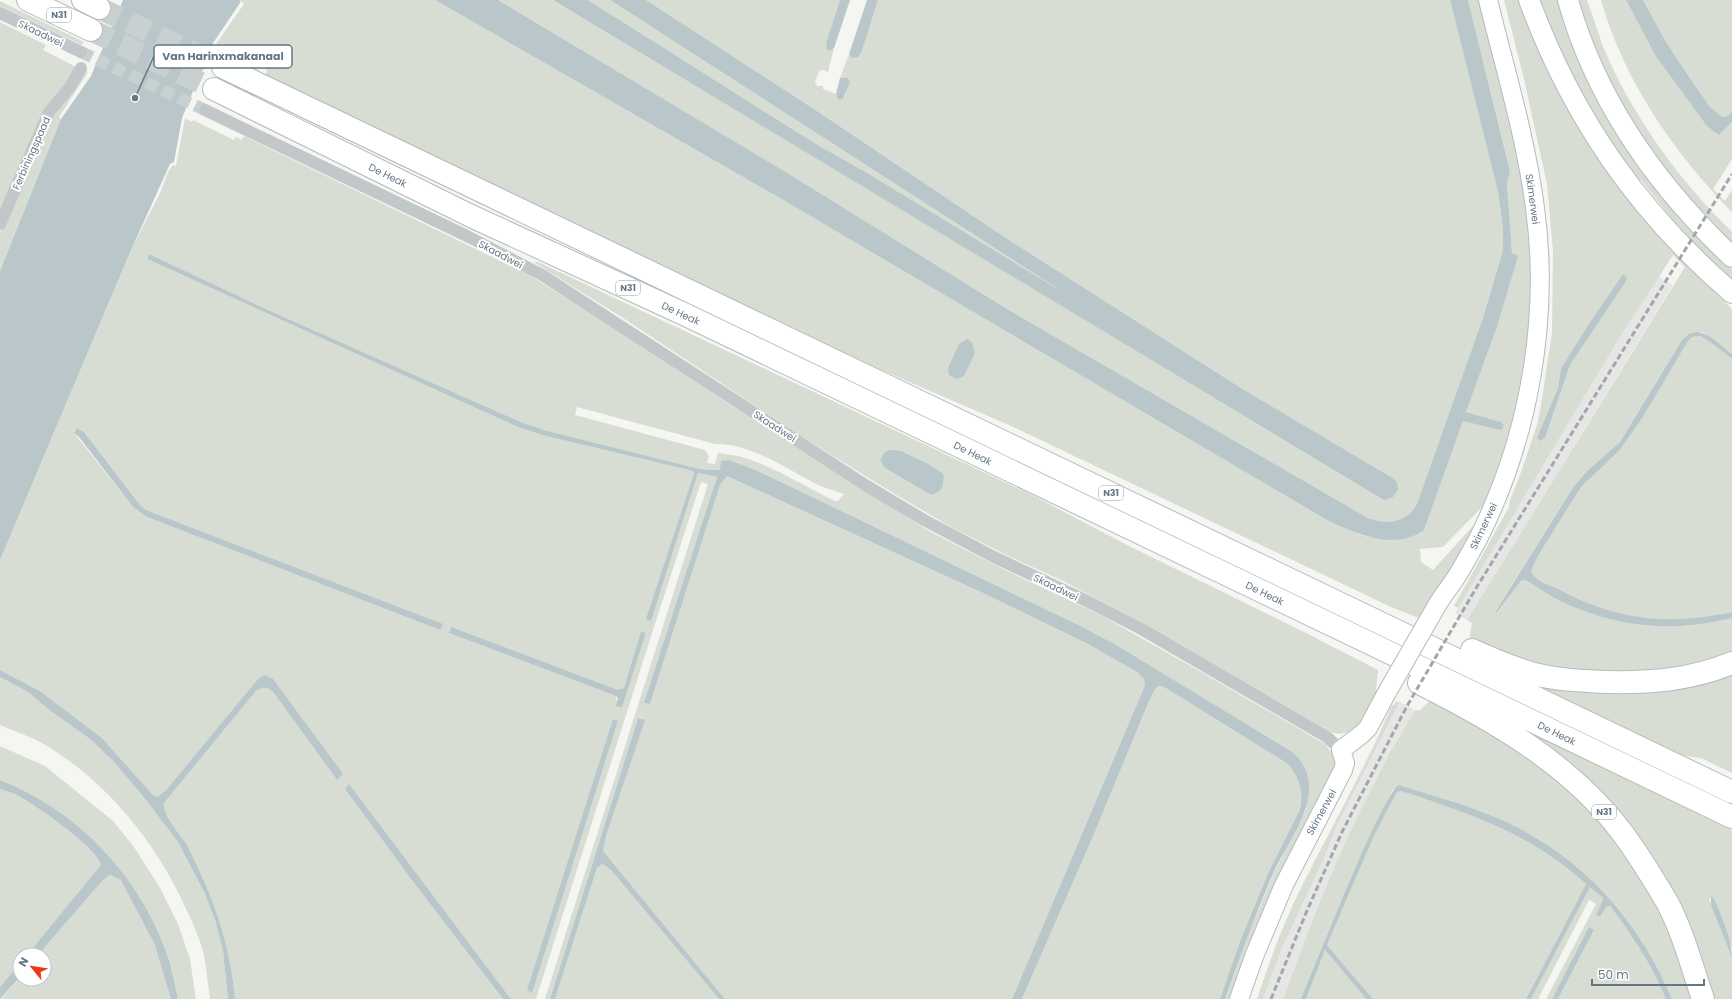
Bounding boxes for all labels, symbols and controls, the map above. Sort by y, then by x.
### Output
road number: N31 [47,8,71,22]
street label: Skaadwei [16,16,66,51]
callout: Van Harinxmakanaal [154,45,292,68]
text: Van Harinxmakanaal [162,48,284,64]
street label: Ferbiningspaad [9,114,54,192]
street label: De Heak [366,160,410,192]
street label: Skimerwei [1522,173,1543,225]
street label: Skaadwei [476,237,526,272]
road number: N31 [616,281,640,295]
street label: De Heak [659,298,703,329]
street label: Skaadwei [750,407,799,446]
street label: De Heak [951,438,995,470]
road number: N31 [1099,486,1123,500]
street label: Skimerwei [1466,500,1501,552]
street label: Skaadwei [1031,570,1081,605]
street label: De Heak [1243,578,1287,610]
street label: De Heak [1535,718,1579,750]
street label: Skimerwei [1303,786,1340,838]
road number: N31 [1592,805,1616,819]
north arrow [12,947,52,987]
text: N [14,954,32,970]
scale bar [1592,961,1704,987]
text: 50 m [1598,966,1629,983]

